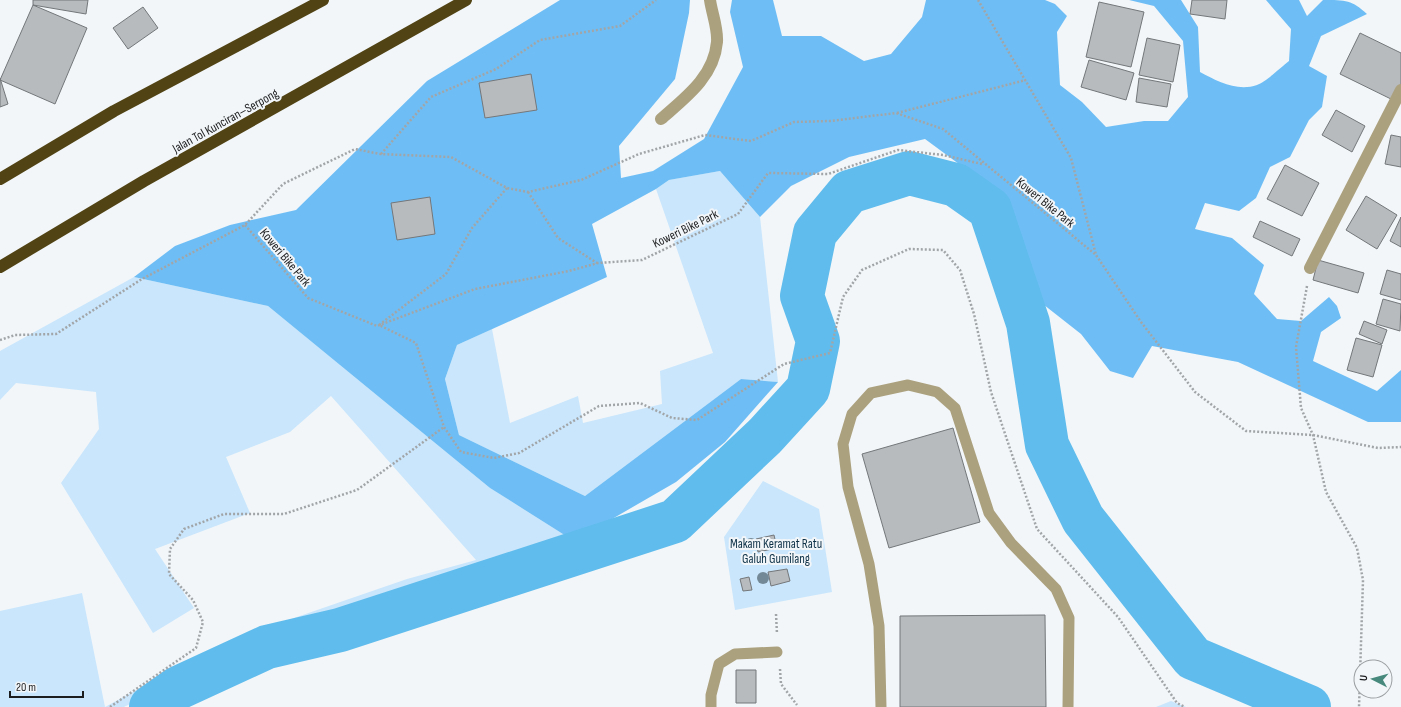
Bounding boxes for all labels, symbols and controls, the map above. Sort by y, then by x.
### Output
street label: Jalan Tol Kunciran–Serpong [169,85,281,157]
street label: Koweri Bike Park [1013,174,1078,231]
street label: Koweri Bike Park [650,206,721,252]
street label: Koweri Bike Park [256,225,314,290]
park label: Makam Keramat Ratu Galuh Gumilang [730,536,822,567]
north arrow [1353,659,1393,699]
scale bar [10,673,83,699]
text: U [1357,674,1370,682]
text: 20 m [16,680,36,695]

